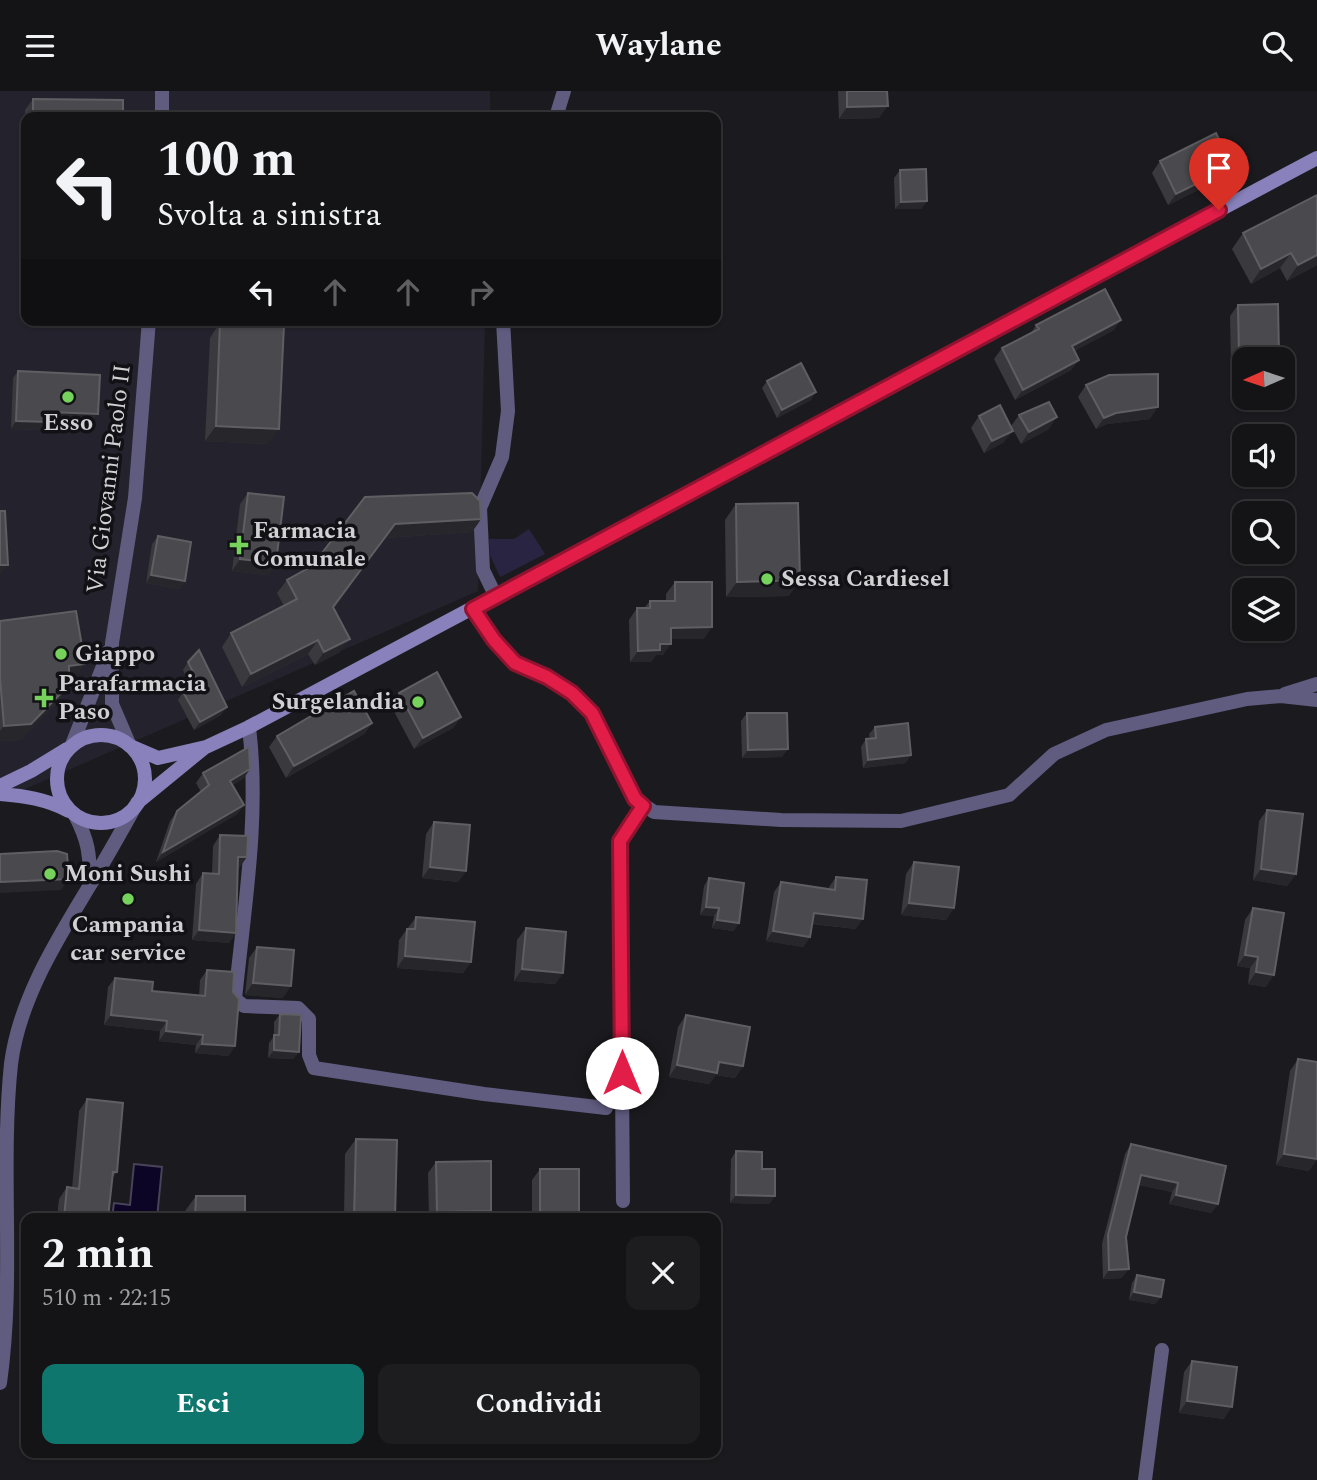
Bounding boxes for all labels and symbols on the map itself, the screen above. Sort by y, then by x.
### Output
pin [1189,138,1249,210]
north arrow [1232,347,1295,409]
street label: Via Giovanni Paolo II [77,362,141,596]
marker: Esso [60,389,76,405]
place label: Esso [43,405,93,441]
place label: Farmacia Comunale [253,513,366,577]
marker: Farmacia Comunale [231,537,247,553]
place label: Sessa Cardiesel [781,561,950,597]
marker: Sessa Cardiesel [759,571,775,587]
place label: Giappo [75,636,155,672]
marker: Giappo [53,646,69,662]
place label: Parafarmacia Paso [58,666,207,730]
place label: Surgelandia [272,684,405,720]
marker: Parafarmacia Paso [36,690,52,706]
marker: Surgelandia [410,694,426,710]
place label: Moni Sushi [64,856,191,892]
marker: Moni Sushi [42,866,58,882]
marker: Campania car service [120,891,136,907]
place label: Campania car service [70,907,186,971]
position arrow [585,1036,659,1110]

